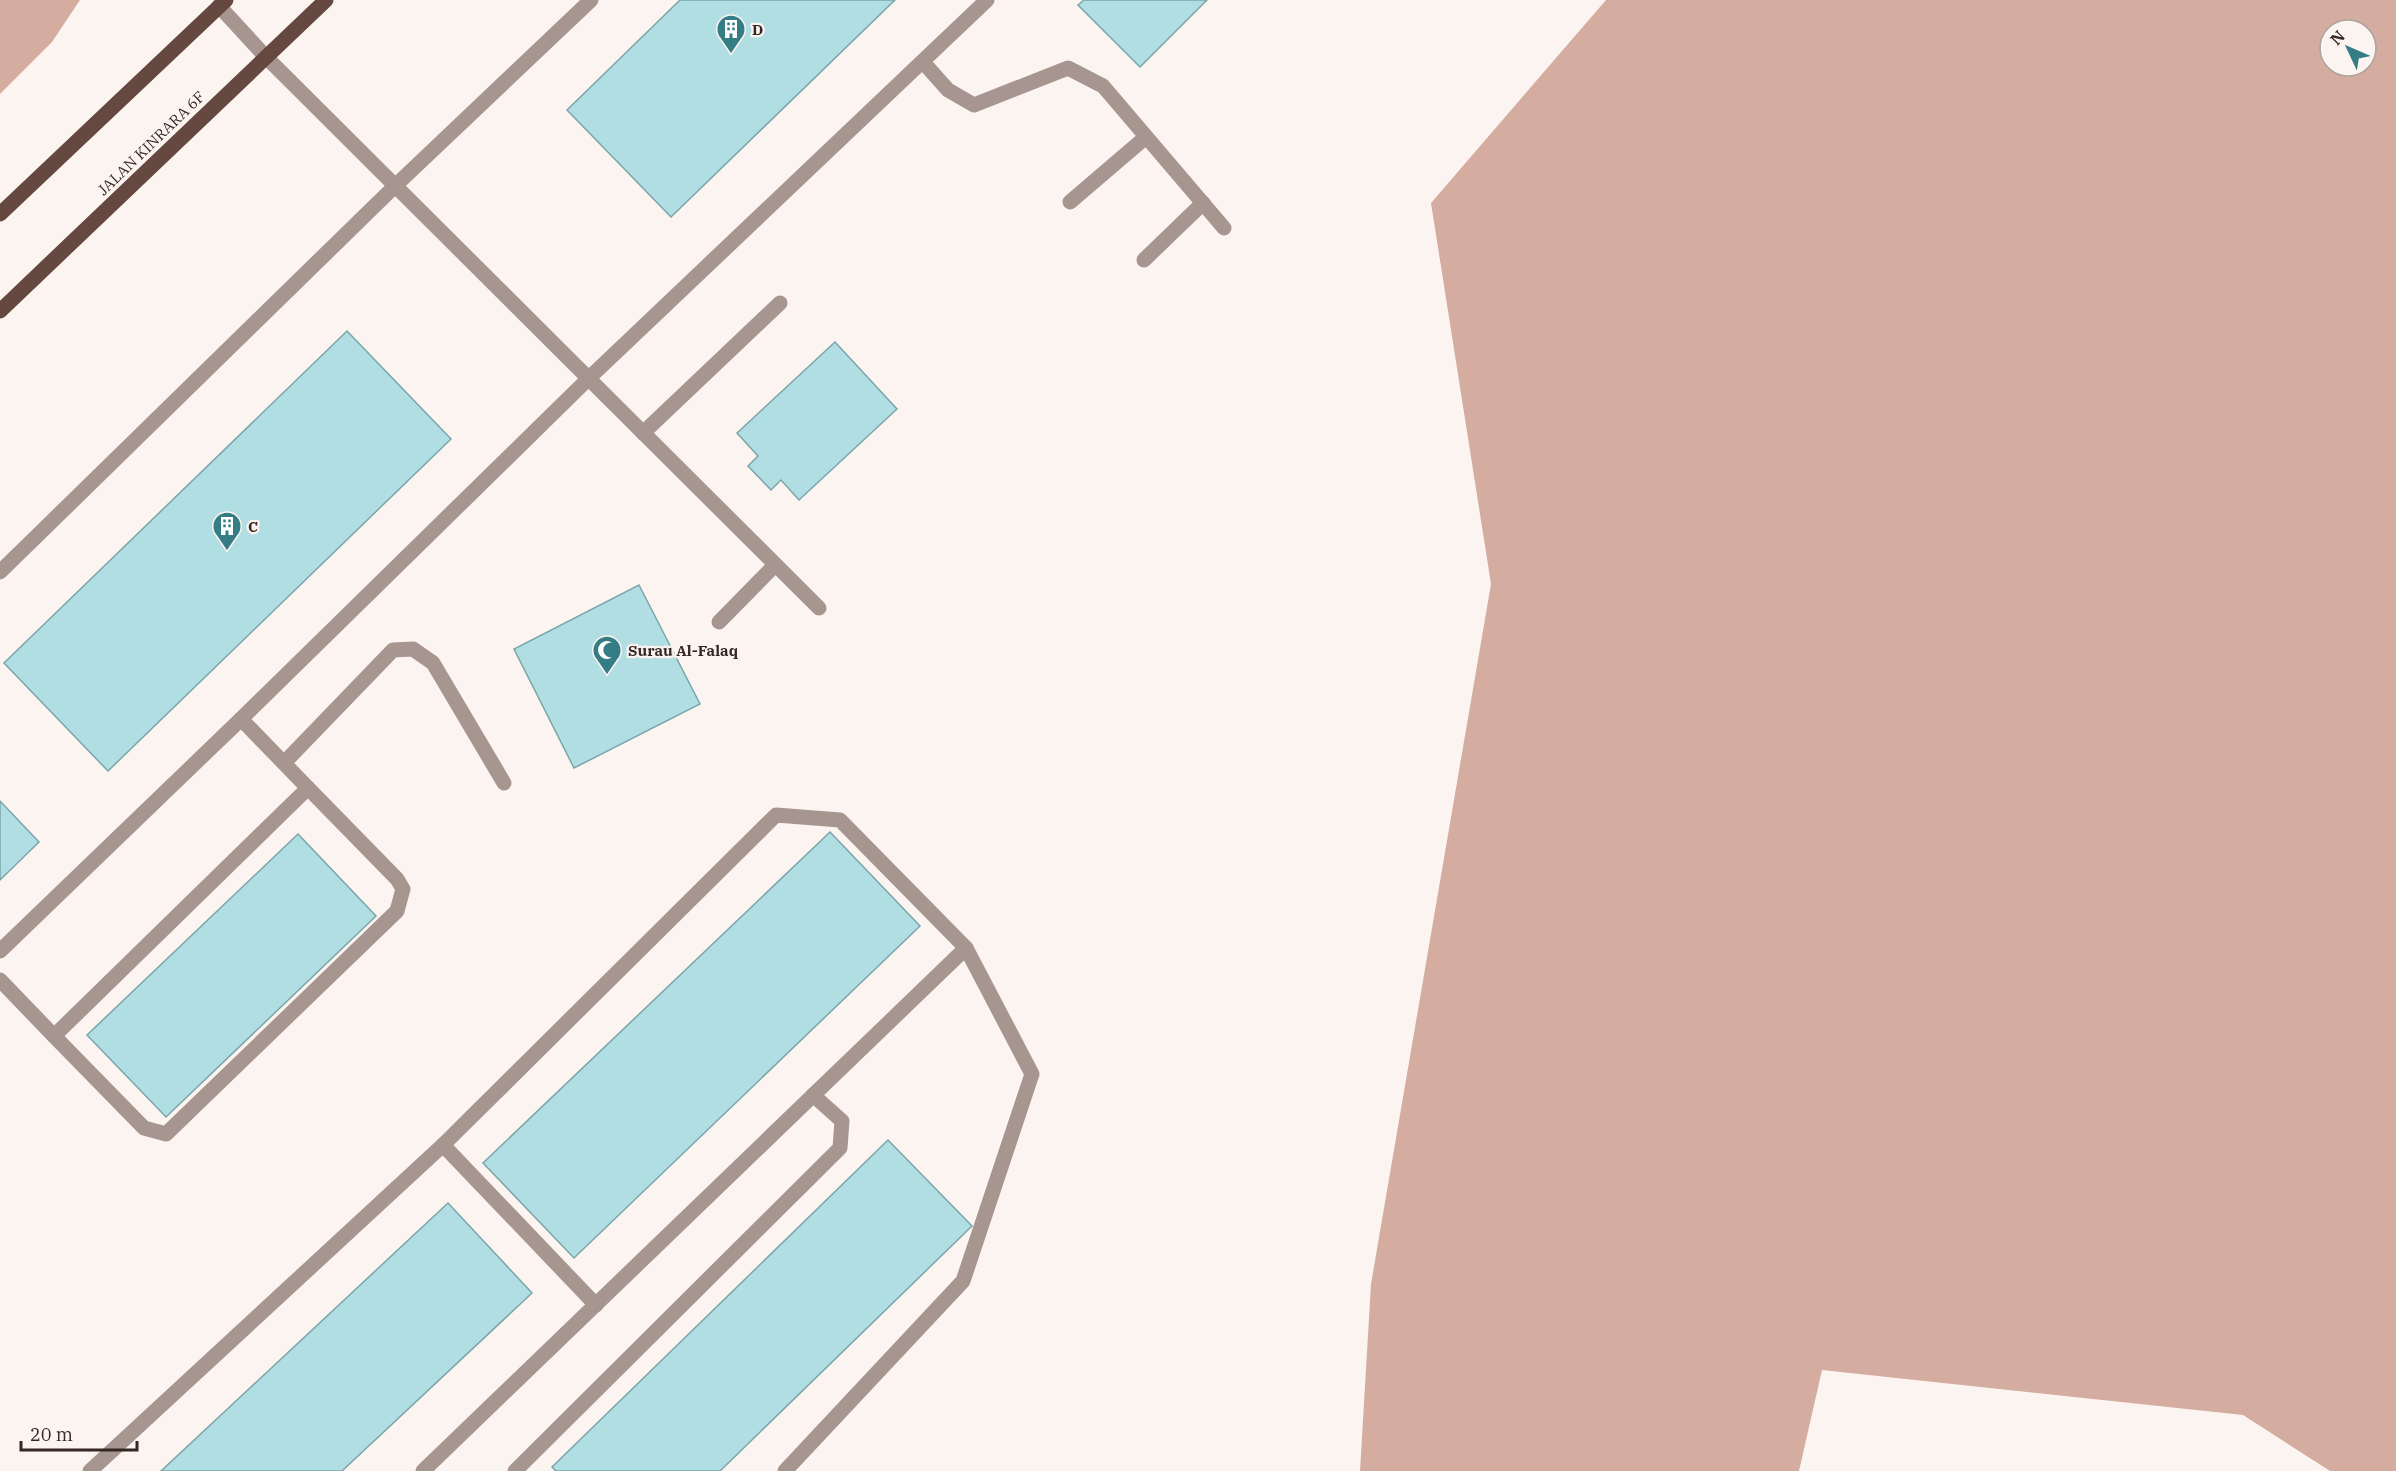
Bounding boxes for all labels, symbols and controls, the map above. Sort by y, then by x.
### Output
building icon: D [715,13,747,55]
north arrow [2318,18,2378,78]
place label: D [752,20,763,39]
text: N [2326,26,2349,49]
street label: JALAN KINRARA 6F [93,87,209,199]
building icon: C [211,510,243,552]
place label: C [248,517,258,536]
mosque icon: Surau Al-Falaq [591,634,623,676]
place label: Surau Al-Falaq [628,641,739,660]
scale bar [21,1414,136,1452]
text: 20 m [30,1423,73,1446]

